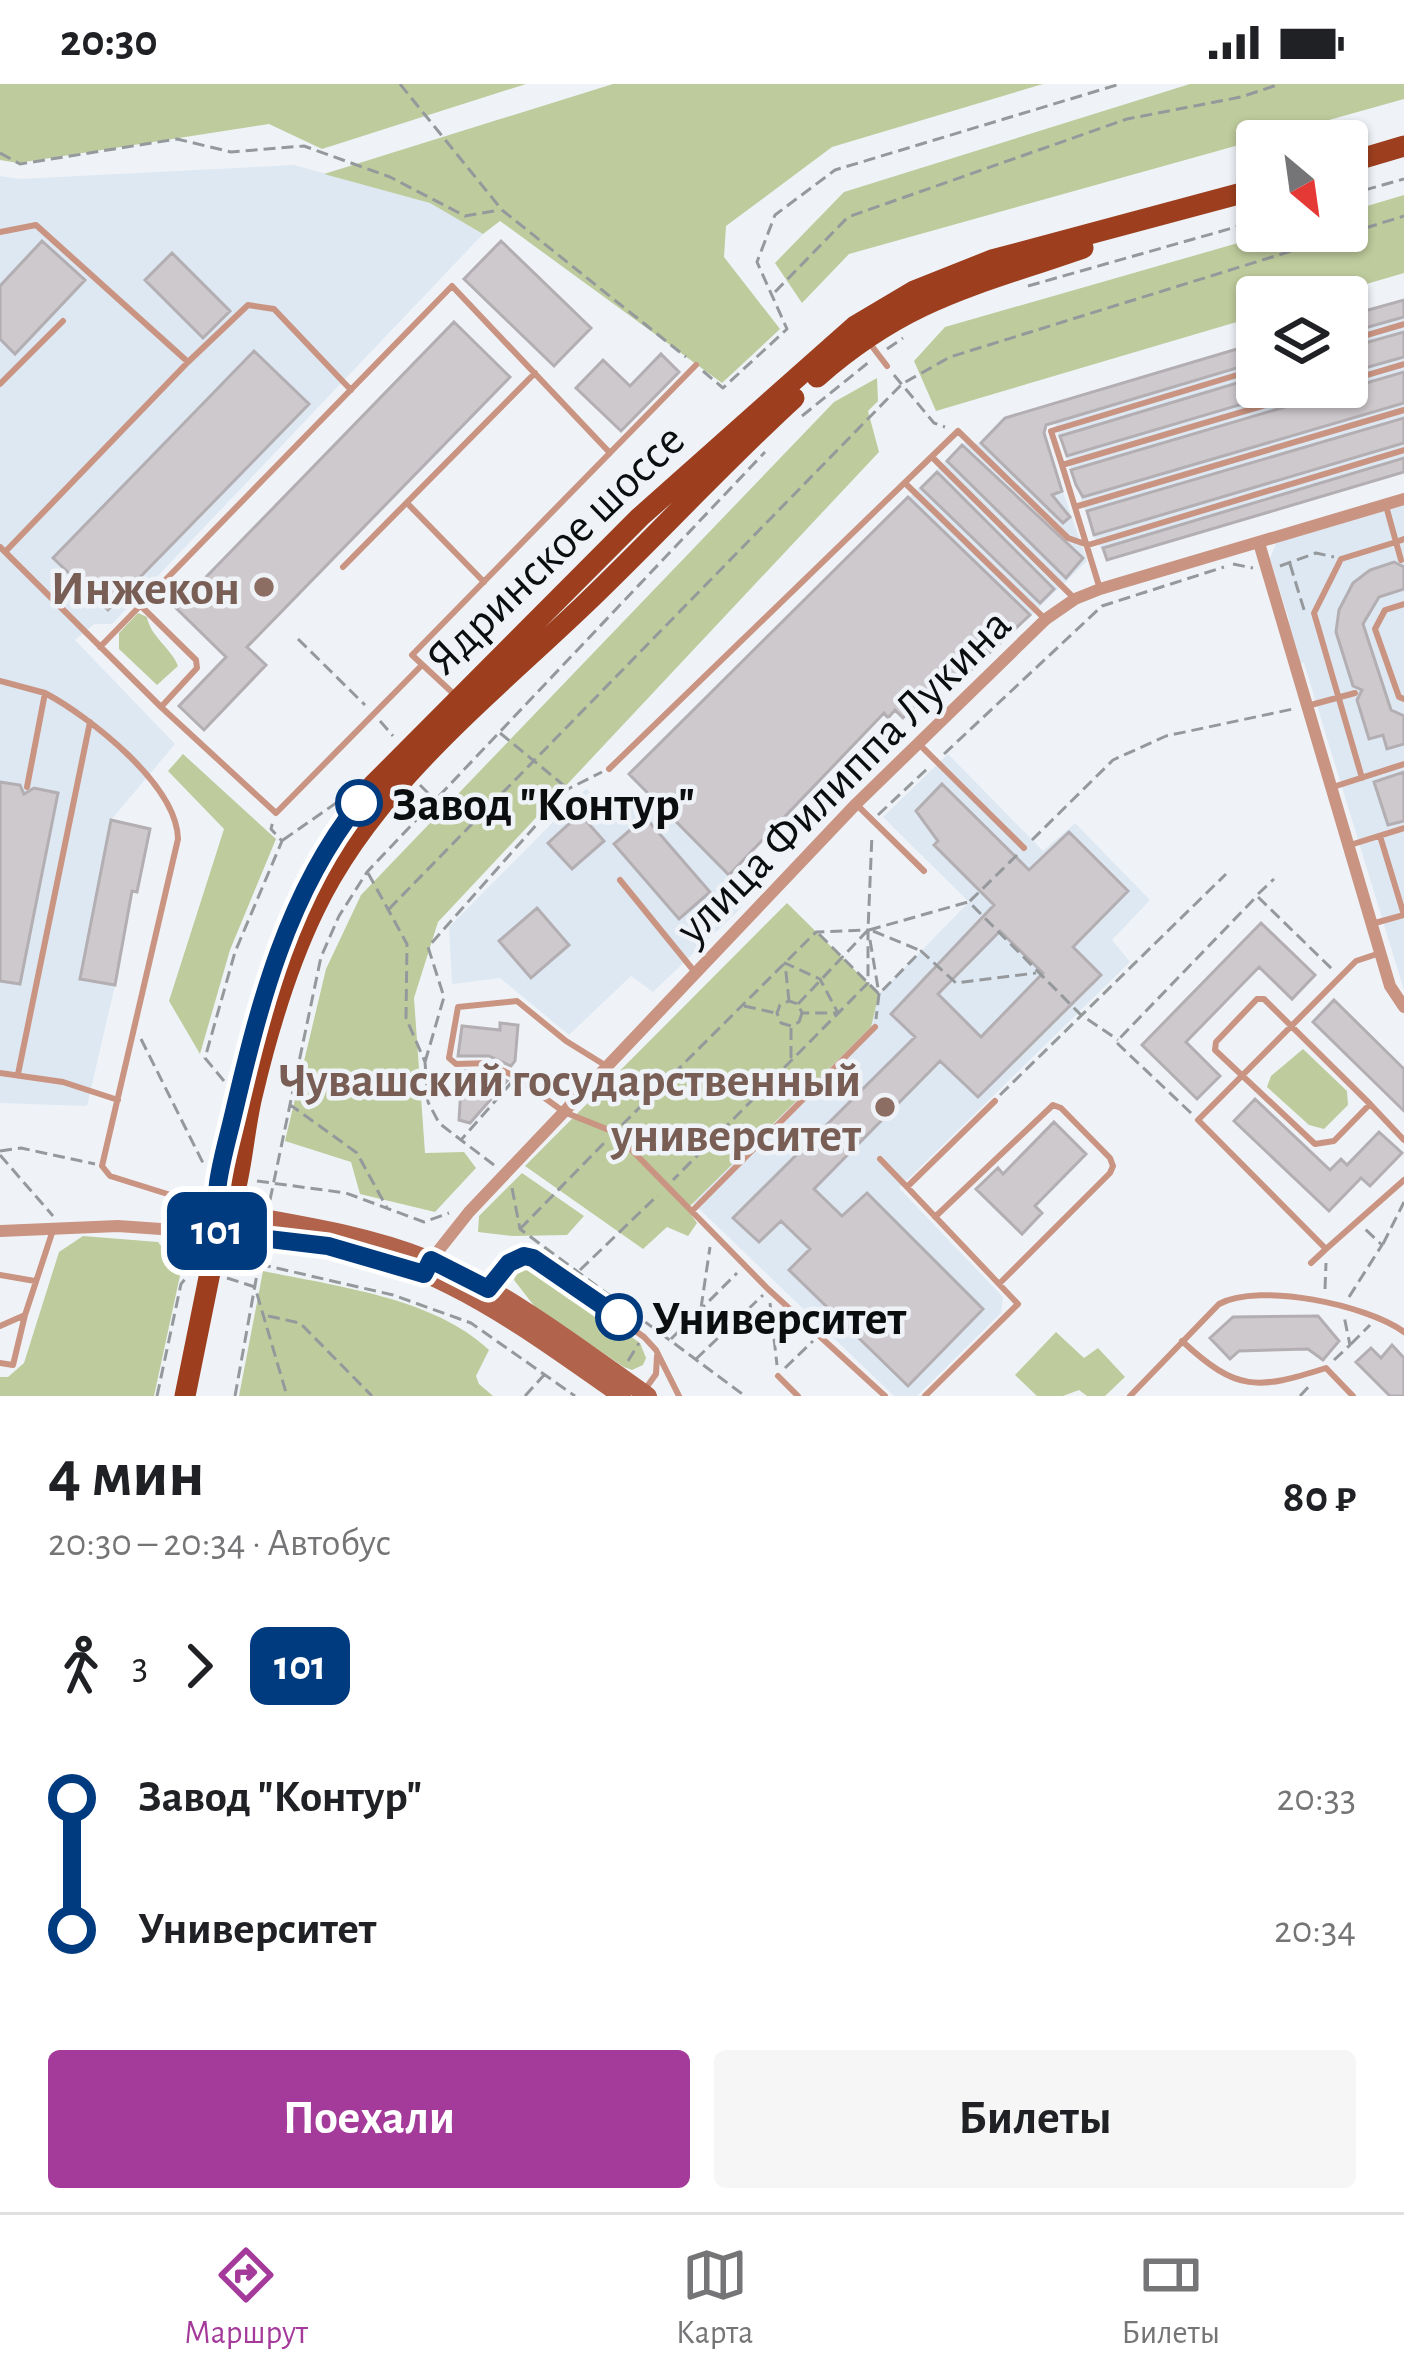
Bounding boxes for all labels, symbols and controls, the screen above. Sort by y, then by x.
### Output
text: 20:30 [60,19,158,64]
north arrow [1236,120,1368,252]
map controls [1236,120,1368,408]
button: layers [1236,276,1368,408]
street label: Ядринское шоссе [418,416,694,685]
place label: Инжекон [51,566,240,614]
marker: Инжекон [251,574,277,600]
street label: улица Филиппа Лукина [667,600,1021,955]
marker: Завод "Контур" [337,781,381,825]
place label: Завод "Контур" [392,782,695,830]
place label: Чувашский государственный университет [278,1058,861,1161]
marker: Чувашский государственный университет [872,1094,898,1120]
line badge: 101 [148,1192,286,1270]
text: 101 [191,1210,243,1252]
marker: Университет [597,1295,641,1339]
place label: Университет [652,1296,907,1344]
text: 4 мин [48,1442,205,1508]
text: 80 ₽ [1283,1475,1356,1520]
text: 20:30 – 20:34 · Автобус [48,1524,391,1563]
icon: walk [48,1633,114,1699]
icon: forward [166,1633,232,1699]
text: 101 [274,1645,326,1687]
text: 3 [132,1647,148,1686]
text: Завод "Контур" [138,1775,422,1820]
text: 20:33 [1277,1779,1356,1818]
text: Университет [138,1907,376,1952]
text: 20:34 [1274,1911,1356,1950]
button: Поехали [48,2050,690,2188]
button: Билеты [714,2050,1356,2188]
tab: Маршрут [184,2242,308,2354]
tab: Карта [676,2242,753,2354]
tab: Билеты [1121,2242,1220,2354]

